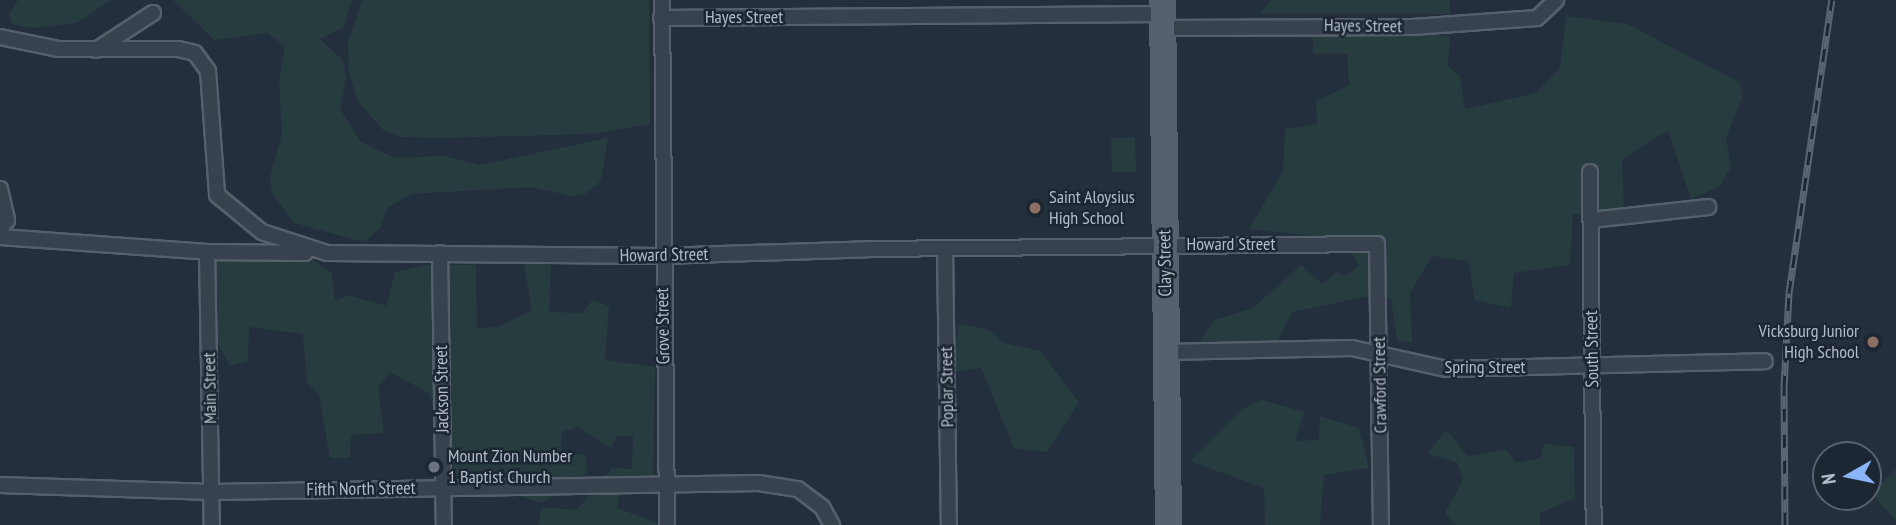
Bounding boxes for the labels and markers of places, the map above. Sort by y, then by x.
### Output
place label: Saint Aloysius High School [1049,187,1135,230]
marker: Saint Aloysius High School [1027,200,1043,216]
place label: Vicksburg Junior High School [1758,321,1859,364]
marker: Vicksburg Junior High School [1865,334,1881,350]
place label: Mount Zion Number 1 Baptist Church [448,446,572,489]
marker: Mount Zion Number 1 Baptist Church [426,459,442,475]

